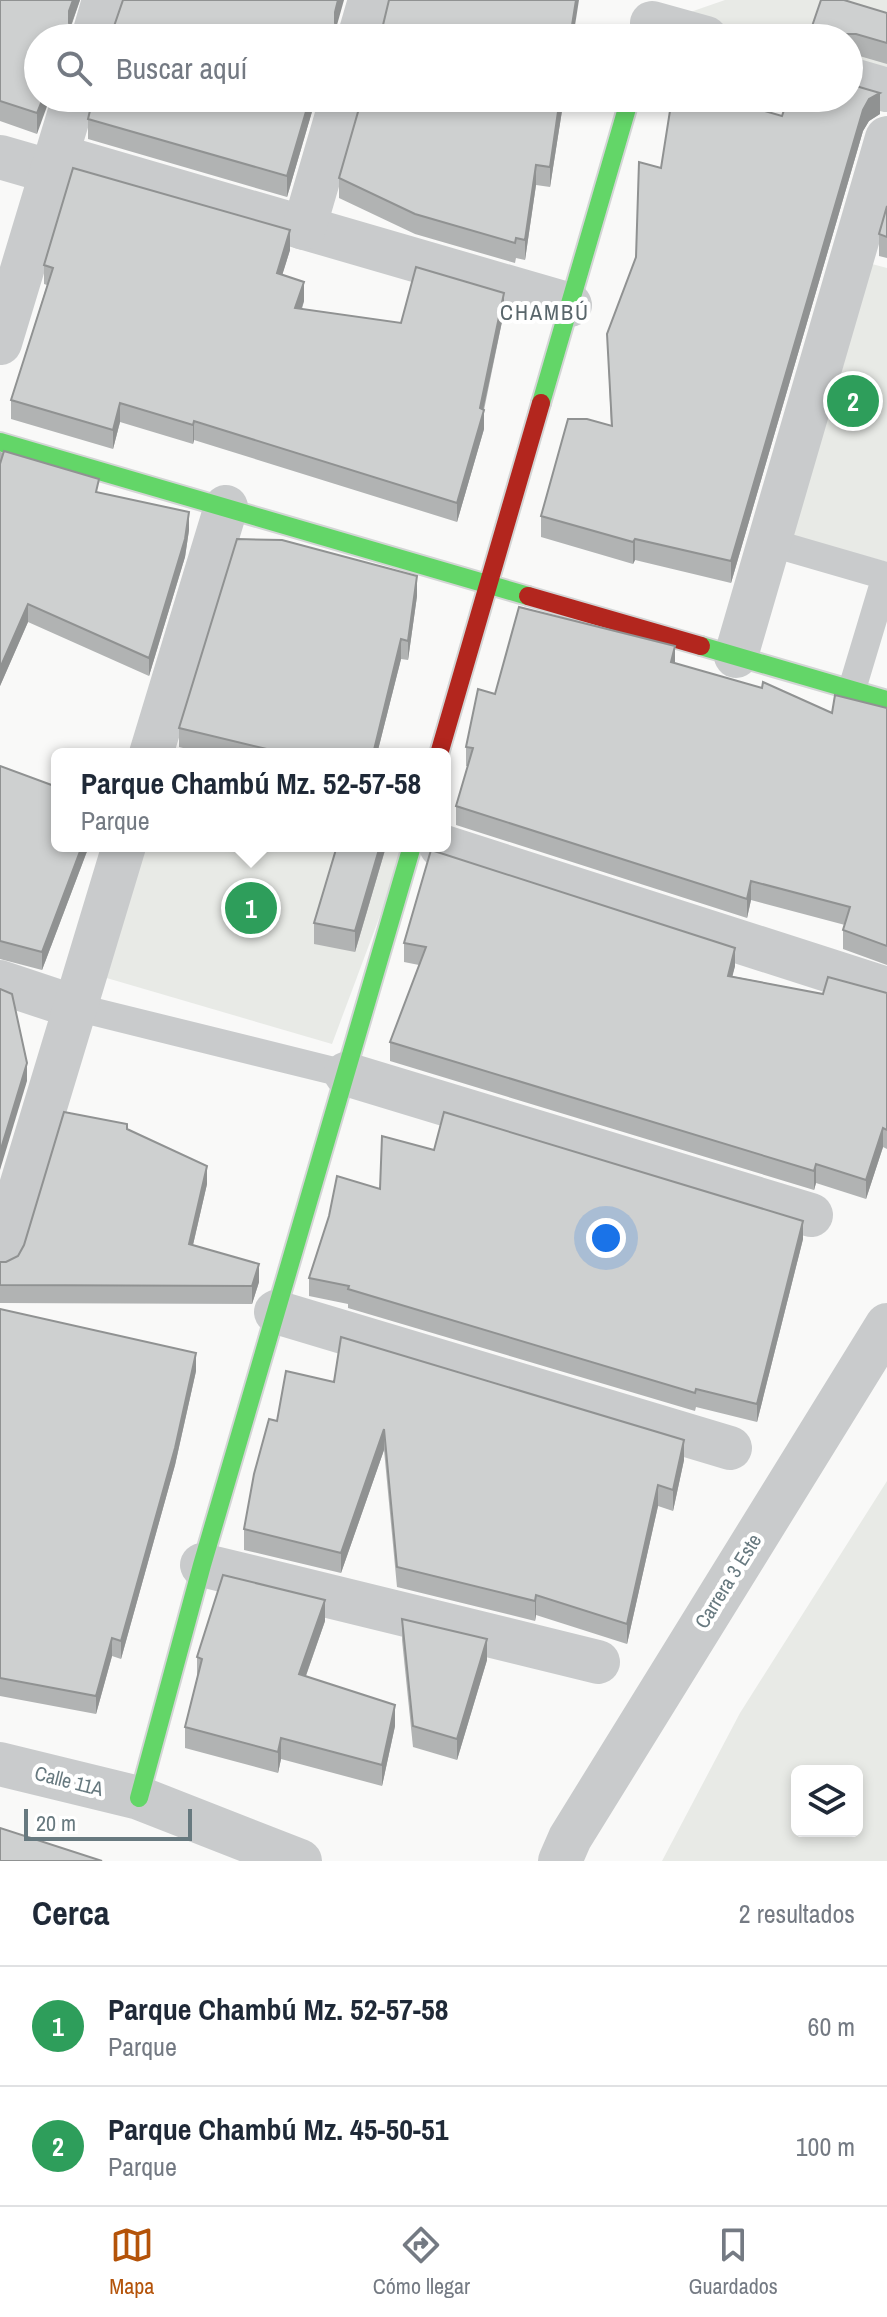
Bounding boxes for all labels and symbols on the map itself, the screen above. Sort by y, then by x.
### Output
district label: CHAMBÚ [500,297,590,327]
pin: 2 [827,371,879,431]
pin: 1 [225,878,277,938]
your location [586,1218,626,1258]
street label: Carrera 3 Este [688,1528,767,1633]
street label: Calle 11A [32,1759,106,1802]
scale bar [24,1805,192,1841]

